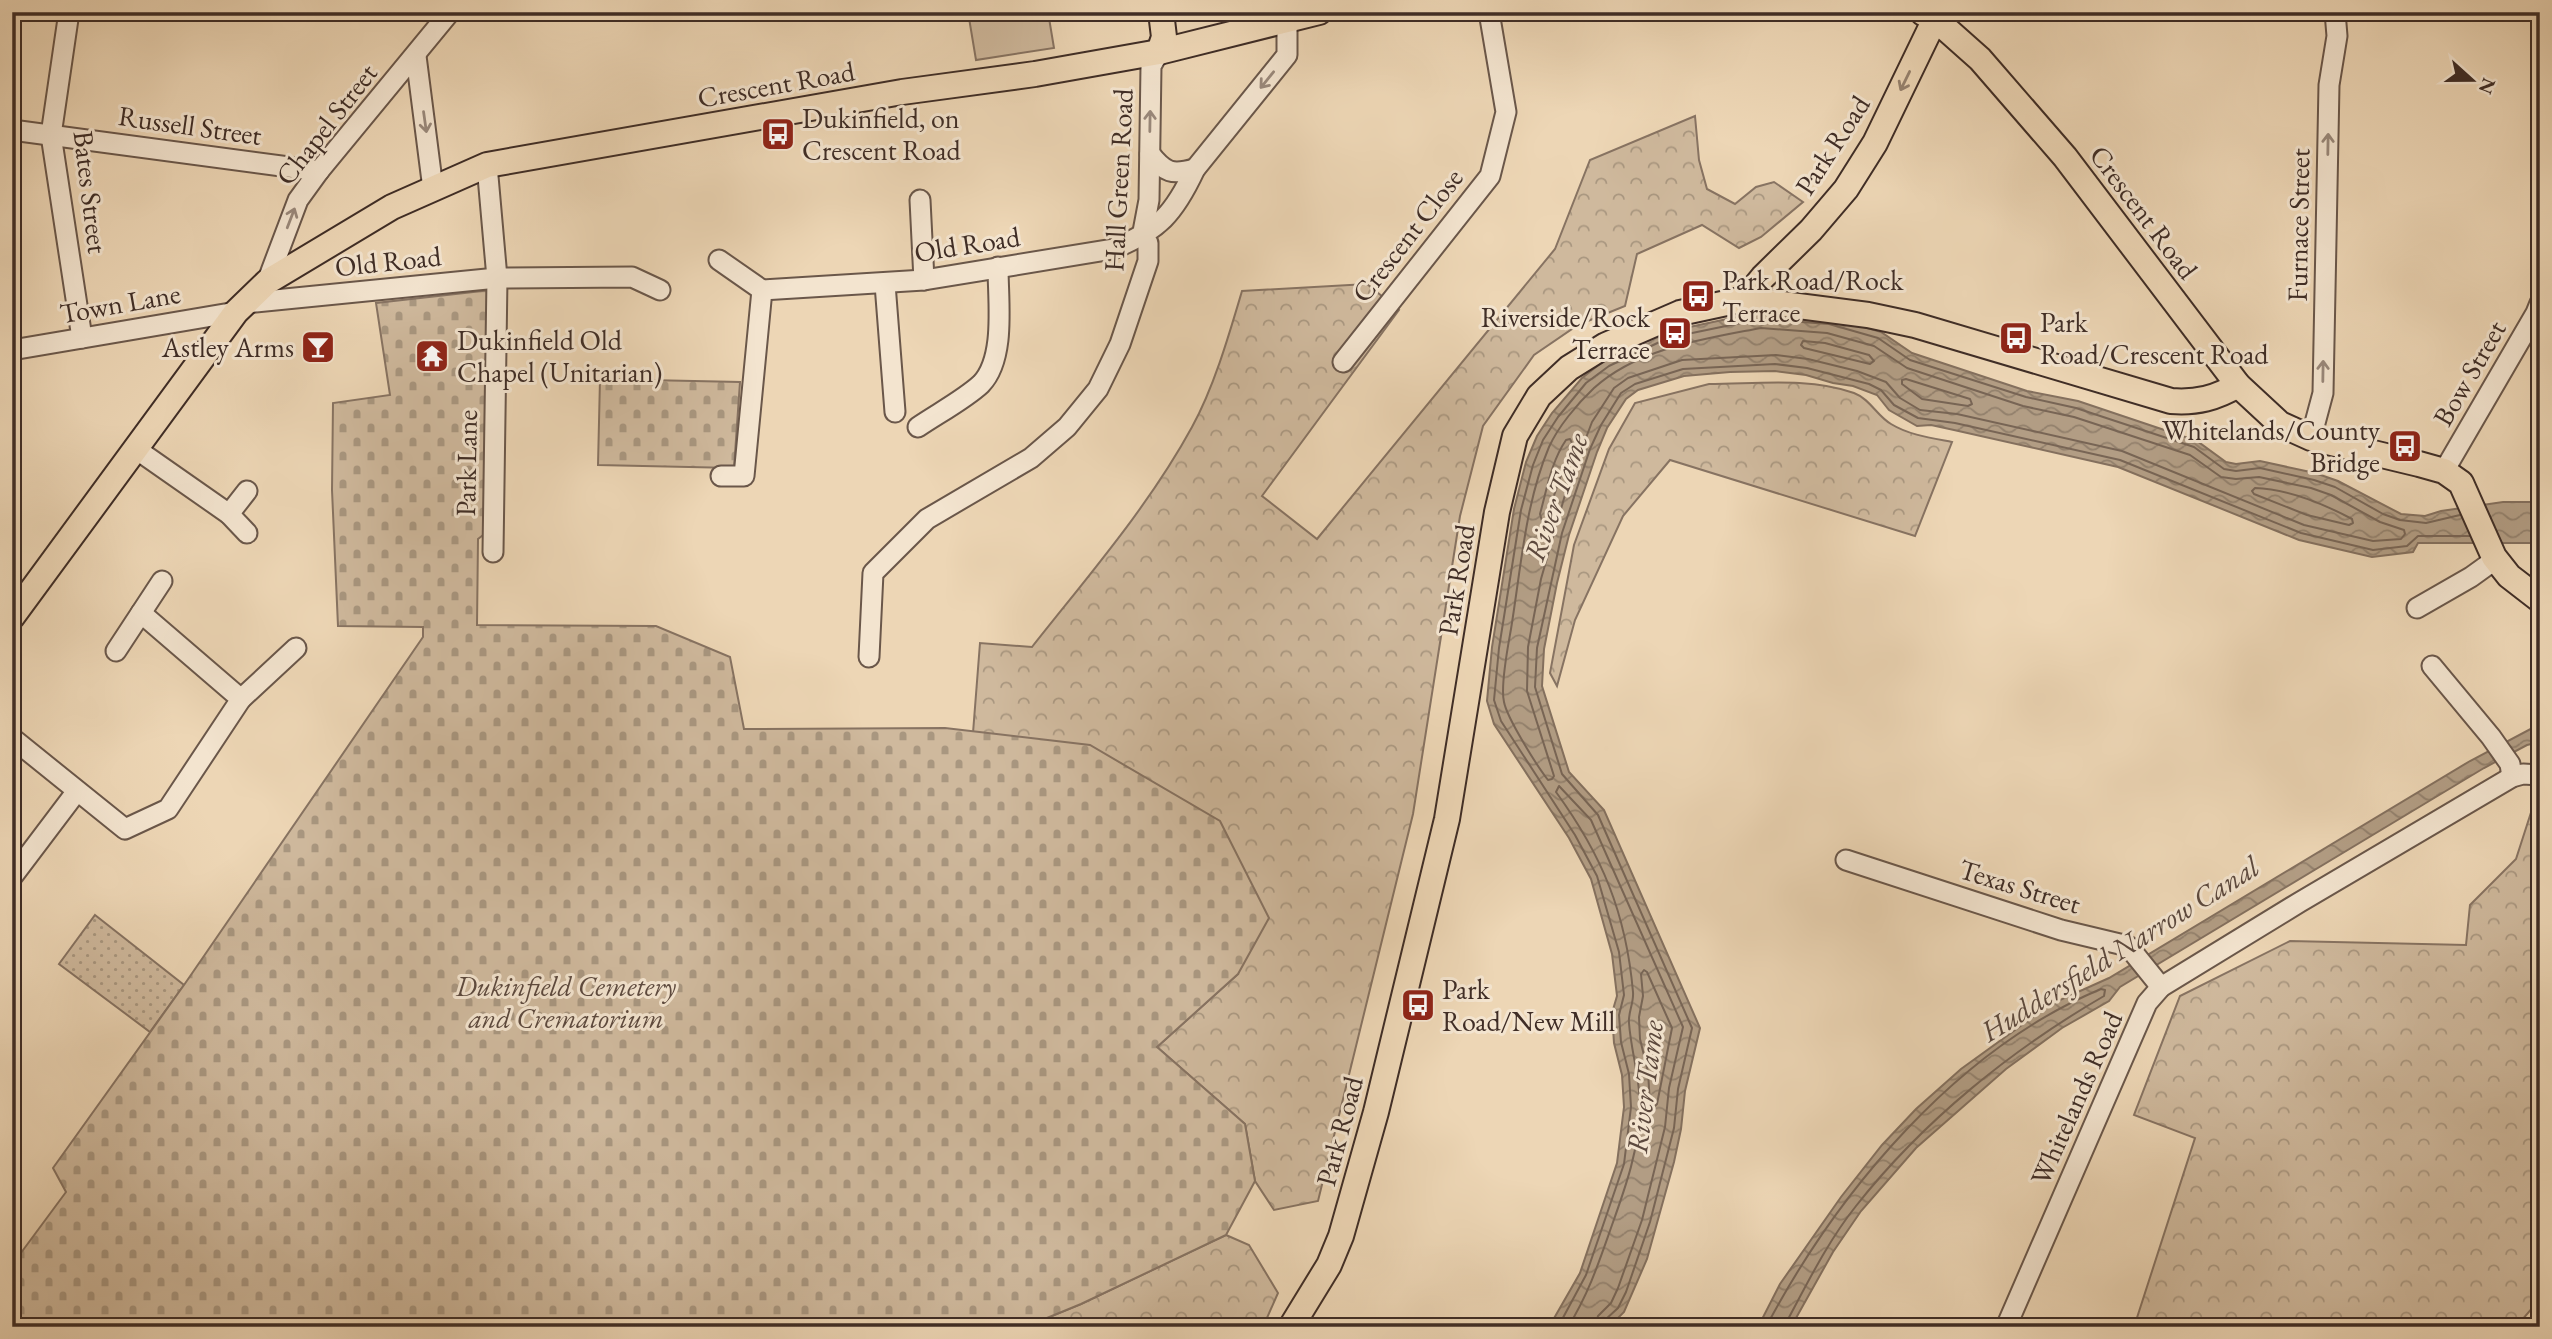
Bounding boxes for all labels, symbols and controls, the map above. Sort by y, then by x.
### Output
north arrow [2436,46,2506,116]
street label: Crescent Road [695,52,858,116]
street label: Chapel Street [267,56,385,192]
one-way arrow [1259,70,1275,88]
one-way arrow [1898,70,1912,91]
text: N [2473,74,2502,98]
street label: Hall Green Road [1095,87,1141,272]
street label: Park Road [1786,88,1878,202]
street label: Russell Street [116,97,264,153]
place label: Dukinfield, on Crescent Road [802,100,962,168]
one-way arrow [1143,109,1157,132]
one-way arrow [418,111,431,133]
bus stop icon: Dukinfield, on Crescent Road [759,115,797,153]
street label: Bates Street [66,129,116,256]
one-way arrow [2321,133,2335,156]
street label: Crescent Road [2082,138,2207,287]
street label: Furnace Street [2279,148,2317,302]
street label: Crescent Close [1343,161,1471,309]
one-way arrow [286,208,299,230]
street label: Old Road [912,218,1023,270]
street label: Old Road [333,237,444,284]
place label: Park Road/Rock Terrace [1722,262,1904,330]
street label: Town Lane [57,275,183,331]
bus stop icon: Park Road/Rock Terrace [1679,277,1717,315]
place label: Riverside/Rock Terrace [1481,299,1651,367]
place label: Park Road/Crescent Road [2040,304,2269,372]
bus stop icon: Riverside/Rock Terrace [1656,314,1694,352]
street label: Bow Street [2424,314,2514,432]
bus stop icon: Park Road/Crescent Road [1997,319,2035,357]
place label: Dukinfield Old Chapel (Unitarian) [457,322,662,390]
bar icon: Astley Arms [299,328,337,366]
place label: Astley Arms [161,329,294,365]
temple icon: Dukinfield Old Chapel (Unitarian) [413,337,451,375]
one-way arrow [2316,360,2330,383]
street label: Park Lane [447,409,485,517]
place label: Whitelands/County Bridge [2162,412,2381,480]
water label: River Tame [1514,427,1597,566]
bus stop icon: Whitelands/County Bridge [2386,427,2424,465]
street label: Park Road [1429,521,1483,638]
water label: Huddersfield Narrow Canal [1972,846,2268,1051]
street label: Texas Street [1955,850,2085,922]
park label: Dukinfield Cemetery and Crematorium [455,968,677,1036]
place label: Park Road/New Mill [1442,971,1615,1039]
bus stop icon: Park Road/New Mill [1399,986,1437,1024]
street label: Whitelands Road [2022,1005,2131,1191]
water label: River Tame [1617,1017,1672,1156]
street label: Park Road [1307,1071,1371,1190]

